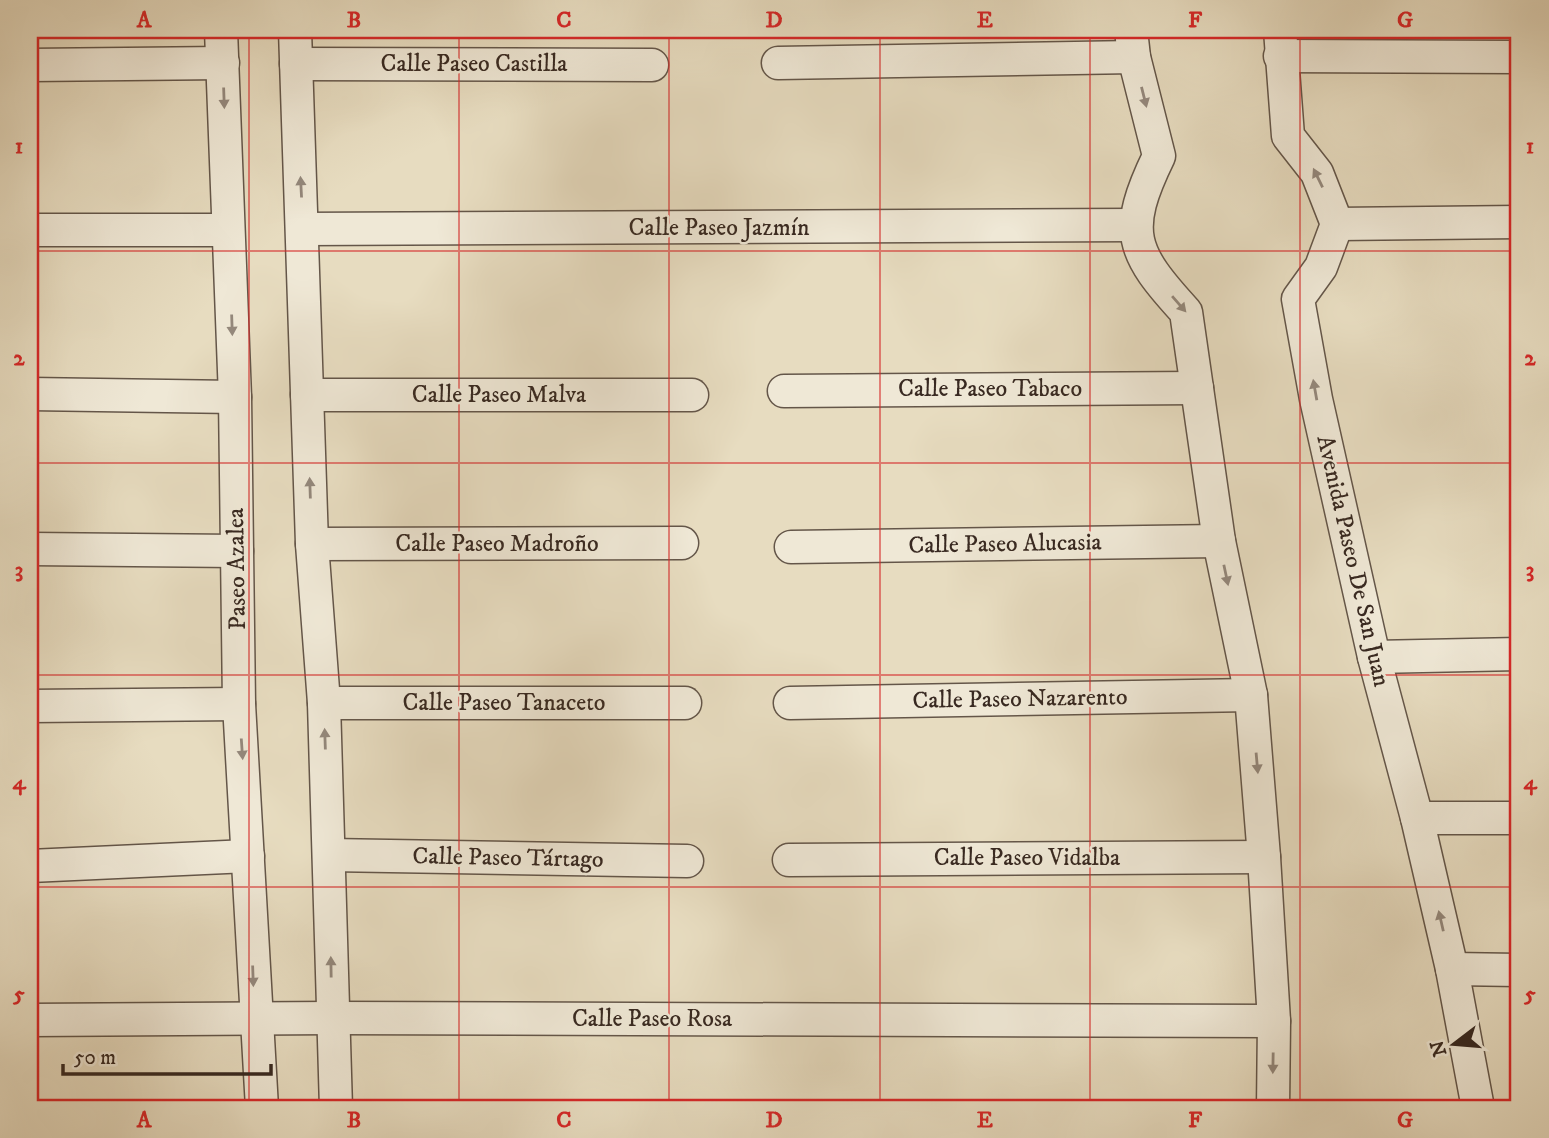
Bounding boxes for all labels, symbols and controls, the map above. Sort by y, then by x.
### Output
text: A [136,6,153,35]
text: B [347,6,361,35]
text: C [556,6,572,35]
text: D [765,6,783,35]
text: E [977,6,993,35]
text: F [1188,6,1203,35]
text: G [1397,6,1413,35]
street label: Calle Paseo Castilla [380,49,568,79]
one-way arrow [1139,86,1150,108]
one-way arrow [218,87,229,109]
text: 1 [15,132,23,161]
text: 1 [1526,132,1534,161]
one-way arrow [1312,168,1324,188]
one-way arrow [296,176,307,198]
street label: Calle Paseo Jazmín [629,213,810,243]
one-way arrow [1171,295,1186,313]
one-way arrow [226,315,237,337]
text: 2 [13,344,25,373]
text: 2 [1524,344,1536,373]
street label: Calle Paseo Tabaco [898,374,1082,404]
one-way arrow [1309,379,1320,401]
street label: Calle Paseo Malva [412,380,587,410]
street label: Avenida Paseo De San Juan [1309,432,1397,690]
one-way arrow [305,476,316,498]
street label: Paseo Azalea [221,507,253,630]
street label: Calle Paseo Alucasia [908,527,1103,561]
street label: Calle Paseo Madroño [395,529,599,559]
text: 3 [15,556,23,585]
text: 3 [1526,556,1534,585]
one-way arrow [1220,564,1231,586]
street label: Calle Paseo Nazarento [912,682,1128,716]
street label: Calle Paseo Tanaceto [402,688,606,718]
one-way arrow [319,728,331,750]
one-way arrow [236,738,247,760]
one-way arrow [1252,752,1263,774]
text: 4 [12,768,27,797]
text: 4 [1523,768,1538,797]
street label: Calle Paseo Tártago [412,841,604,875]
street label: Calle Paseo Vidalba [934,843,1121,873]
one-way arrow [1435,910,1446,932]
one-way arrow [325,955,337,977]
one-way arrow [248,965,259,987]
text: 5 [12,980,25,1009]
text: 5 [1523,980,1536,1009]
street label: Calle Paseo Rosa [572,1004,733,1034]
north arrow [1420,1009,1490,1078]
scale bar [63,1033,271,1077]
text: N [1426,1037,1452,1059]
text: 50 m [74,1045,116,1071]
one-way arrow [1267,1052,1279,1074]
text: A [136,1106,153,1135]
text: B [347,1106,361,1135]
text: C [556,1106,572,1135]
text: D [765,1106,783,1135]
text: E [977,1106,993,1135]
text: F [1188,1106,1203,1135]
text: G [1397,1106,1413,1135]

